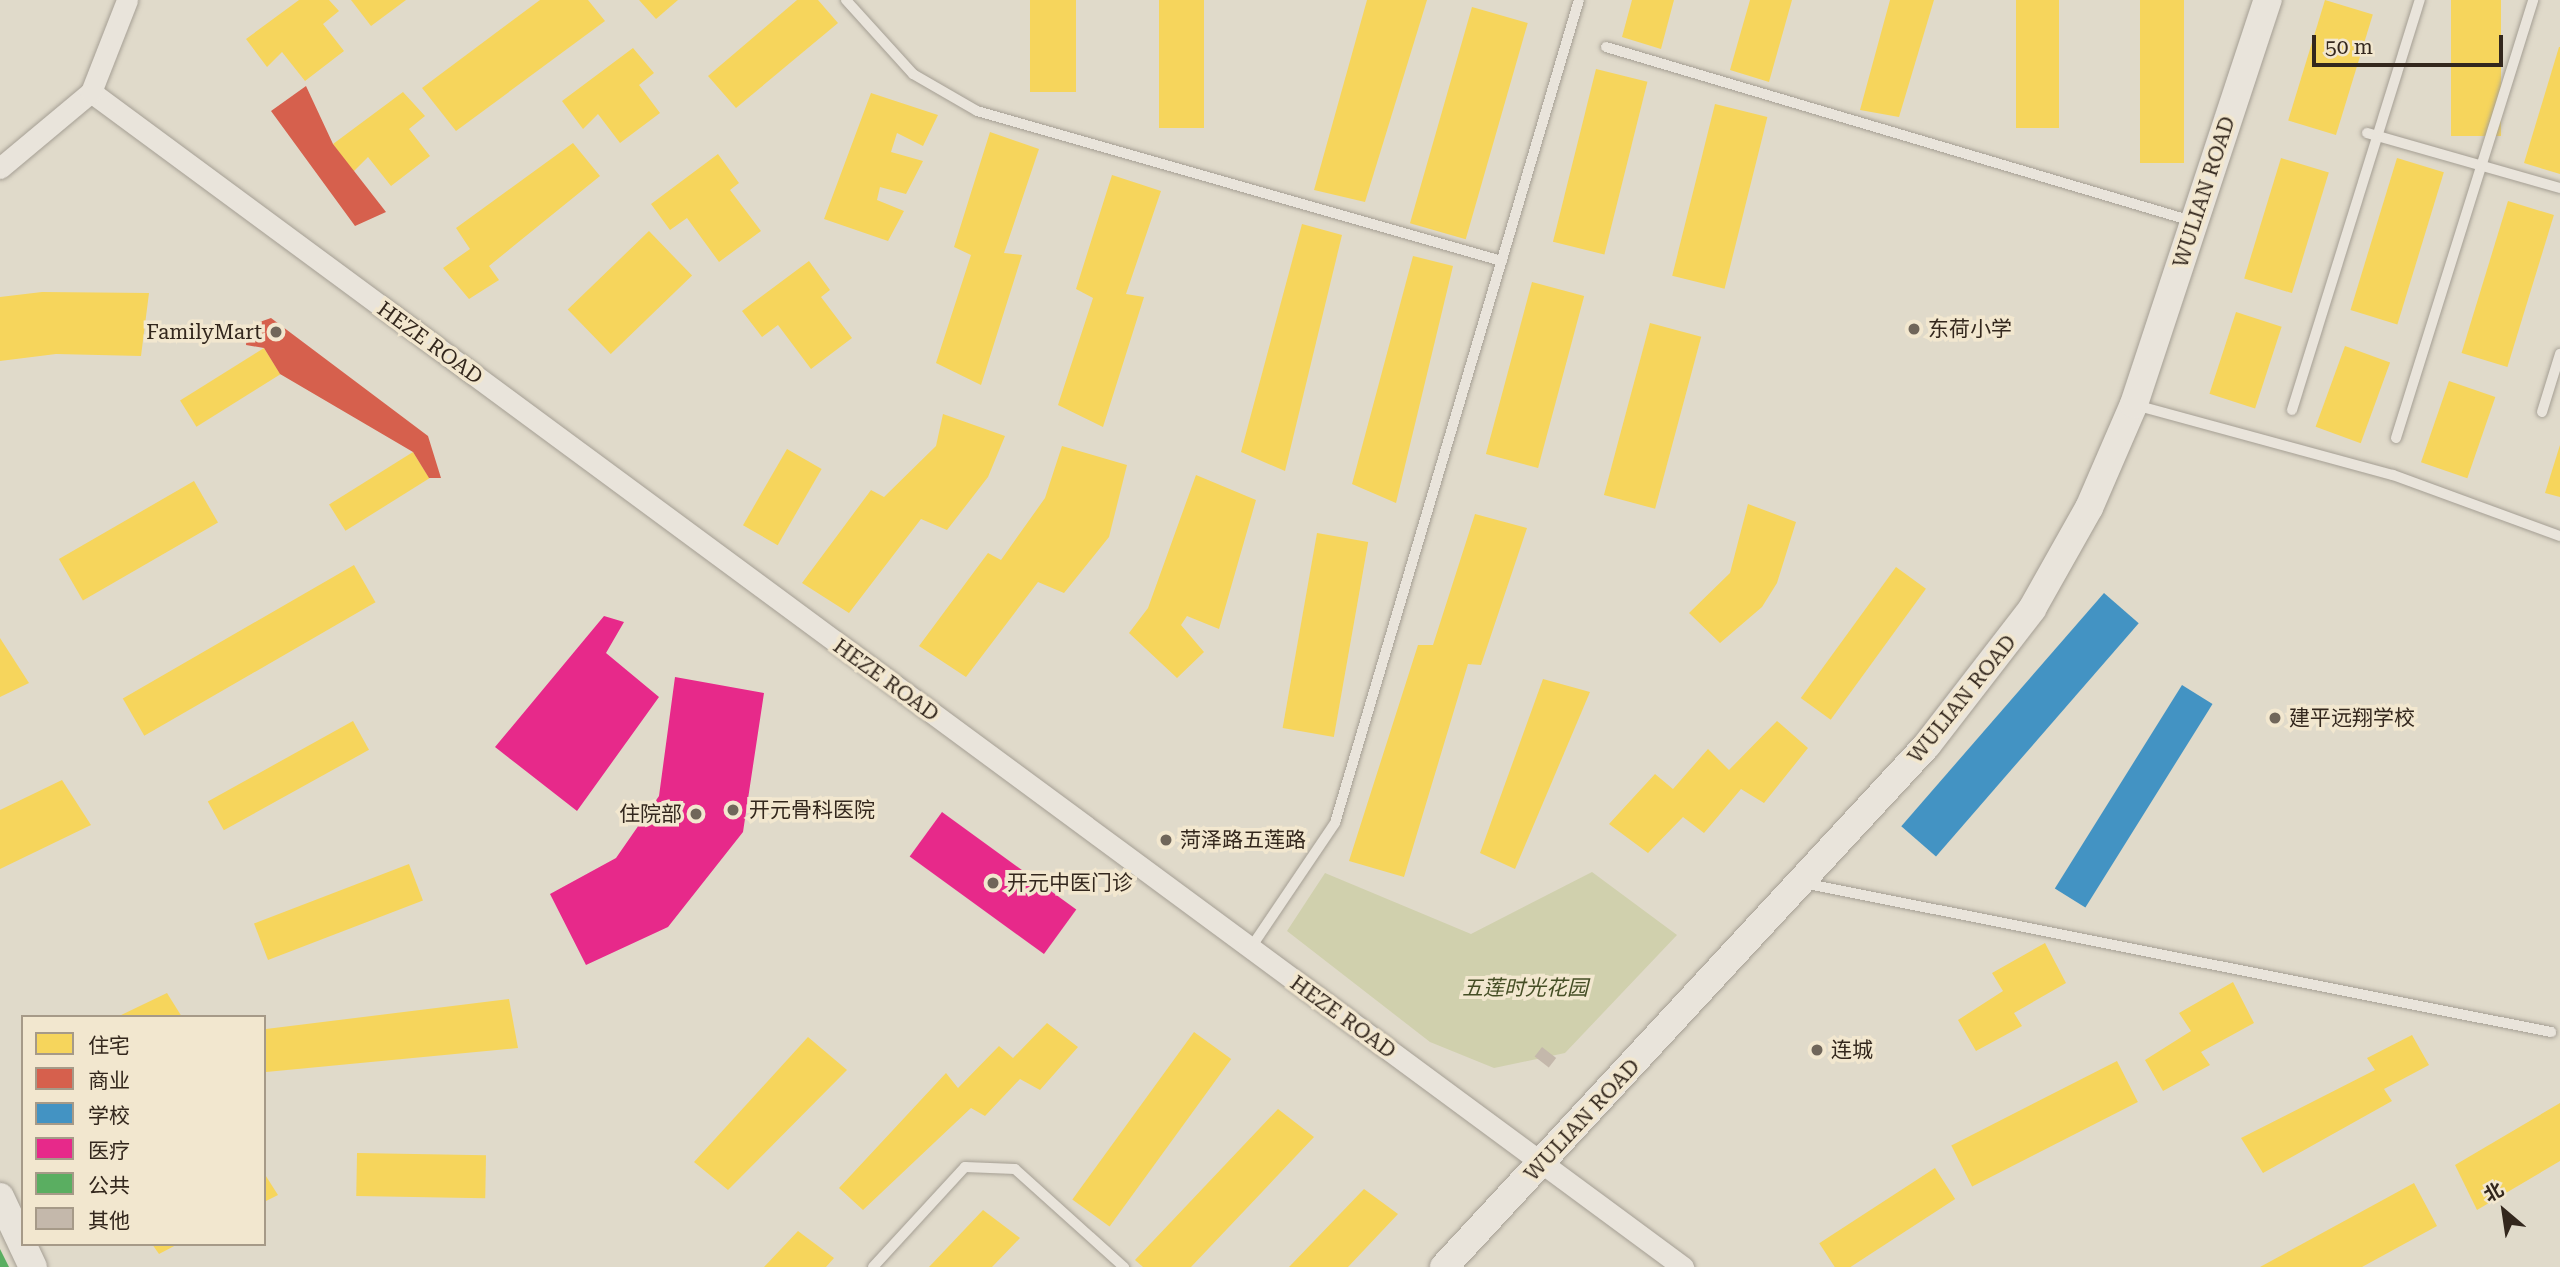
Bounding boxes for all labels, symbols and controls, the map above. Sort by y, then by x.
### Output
scale bar [2315,21,2506,65]
text: 50 m [2325,35,2373,59]
street label: WULIAN ROAD [2168,113,2240,271]
street label: HEZE ROAD [372,296,488,390]
place label: 东荷小学 [1928,316,2012,342]
place label: FamilyMart [146,319,262,345]
marker: 东荷小学 [1906,321,1922,337]
marker: FamilyMart [268,324,284,340]
street label: WULIAN ROAD [1903,630,2021,768]
street label: HEZE ROAD [828,633,944,727]
place label: 建平远翔学校 [2289,705,2415,731]
marker: 建平远翔学校 [2267,710,2283,726]
place label: 开元骨科医院 [749,797,875,823]
marker: 开元骨科医院 [723,800,743,820]
place label: 住院部 [619,801,682,827]
marker: 住院部 [688,806,704,822]
place label: 菏泽路五莲路 [1180,827,1306,853]
marker: 菏泽路五莲路 [1158,832,1174,848]
place label: 开元中医门诊 [1007,870,1133,896]
marker: 开元中医门诊 [985,875,1001,891]
street label: HEZE ROAD [1285,970,1401,1064]
park label: 五莲时光花园 [1462,975,1588,1001]
legend [21,1015,266,1246]
text: 住宅 [88,1034,130,1058]
place label: 连城 [1831,1037,1873,1063]
marker: 连城 [1809,1042,1825,1058]
street label: WULIAN ROAD [1519,1054,1645,1186]
text: 商业 [88,1069,130,1093]
text: 学校 [88,1104,130,1128]
text: 医疗 [88,1139,130,1163]
text: 公共 [88,1174,130,1198]
north arrow [2469,1176,2539,1246]
text: 北 [2480,1178,2507,1207]
text: 其他 [88,1209,130,1233]

